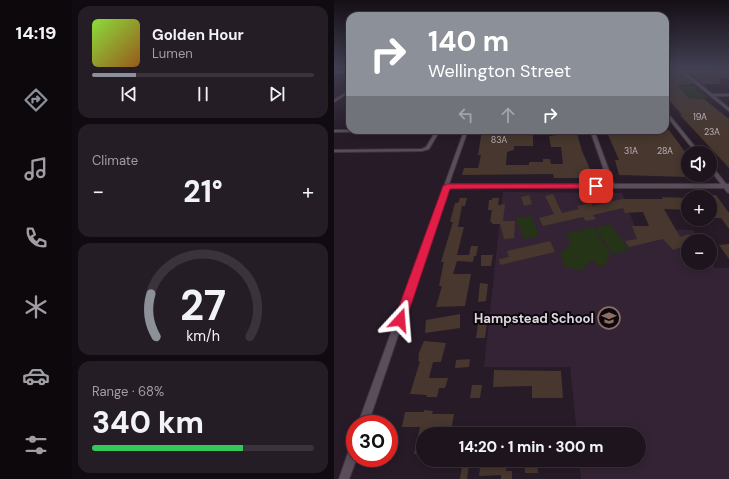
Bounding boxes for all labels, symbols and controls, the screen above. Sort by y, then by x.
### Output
text: 14:19 [16,21,56,45]
text: 140 m [428,23,509,60]
text: Golden Hour [152,25,244,45]
icon: right [362,28,414,80]
text: Lumen [152,45,193,62]
text: Wellington Street [428,59,571,83]
icon: previous [118,83,140,105]
icon: pause [192,83,214,105]
icon: next [266,83,288,105]
icon: directions [22,86,50,114]
icon: left [455,104,477,126]
icon: ahead [497,104,519,126]
icon: right [539,104,561,126]
house number: 19A [693,111,707,123]
house number: 23A [704,126,720,138]
house number: 83A [491,134,507,146]
house number: 31A [624,145,638,157]
house number: 28A [657,145,673,157]
map controls [681,146,717,270]
button: sound [681,146,717,182]
text: Climate [92,152,138,169]
icon: music [22,155,50,183]
pin [579,169,613,203]
text: 21° [183,172,223,211]
icon: arrive [585,175,607,197]
text: − [92,177,104,206]
text: + [302,177,314,206]
button: + [681,190,717,226]
icon: phone [22,224,50,252]
button: − [681,234,717,270]
text: 27 [180,278,226,332]
icon: climate [22,293,50,321]
position arrow [379,299,421,341]
school or university icon: Hampstead School [596,305,622,331]
place label: Hampstead School [474,310,594,327]
text: km/h [186,326,220,344]
icon: car [22,362,50,390]
text: Range · 68% [92,383,164,400]
text: 340 km [92,403,204,442]
speed limit sign: 30 [346,415,398,467]
icon: filters [22,431,50,459]
text: 14:20 · 1 min · 300 m [459,437,603,457]

